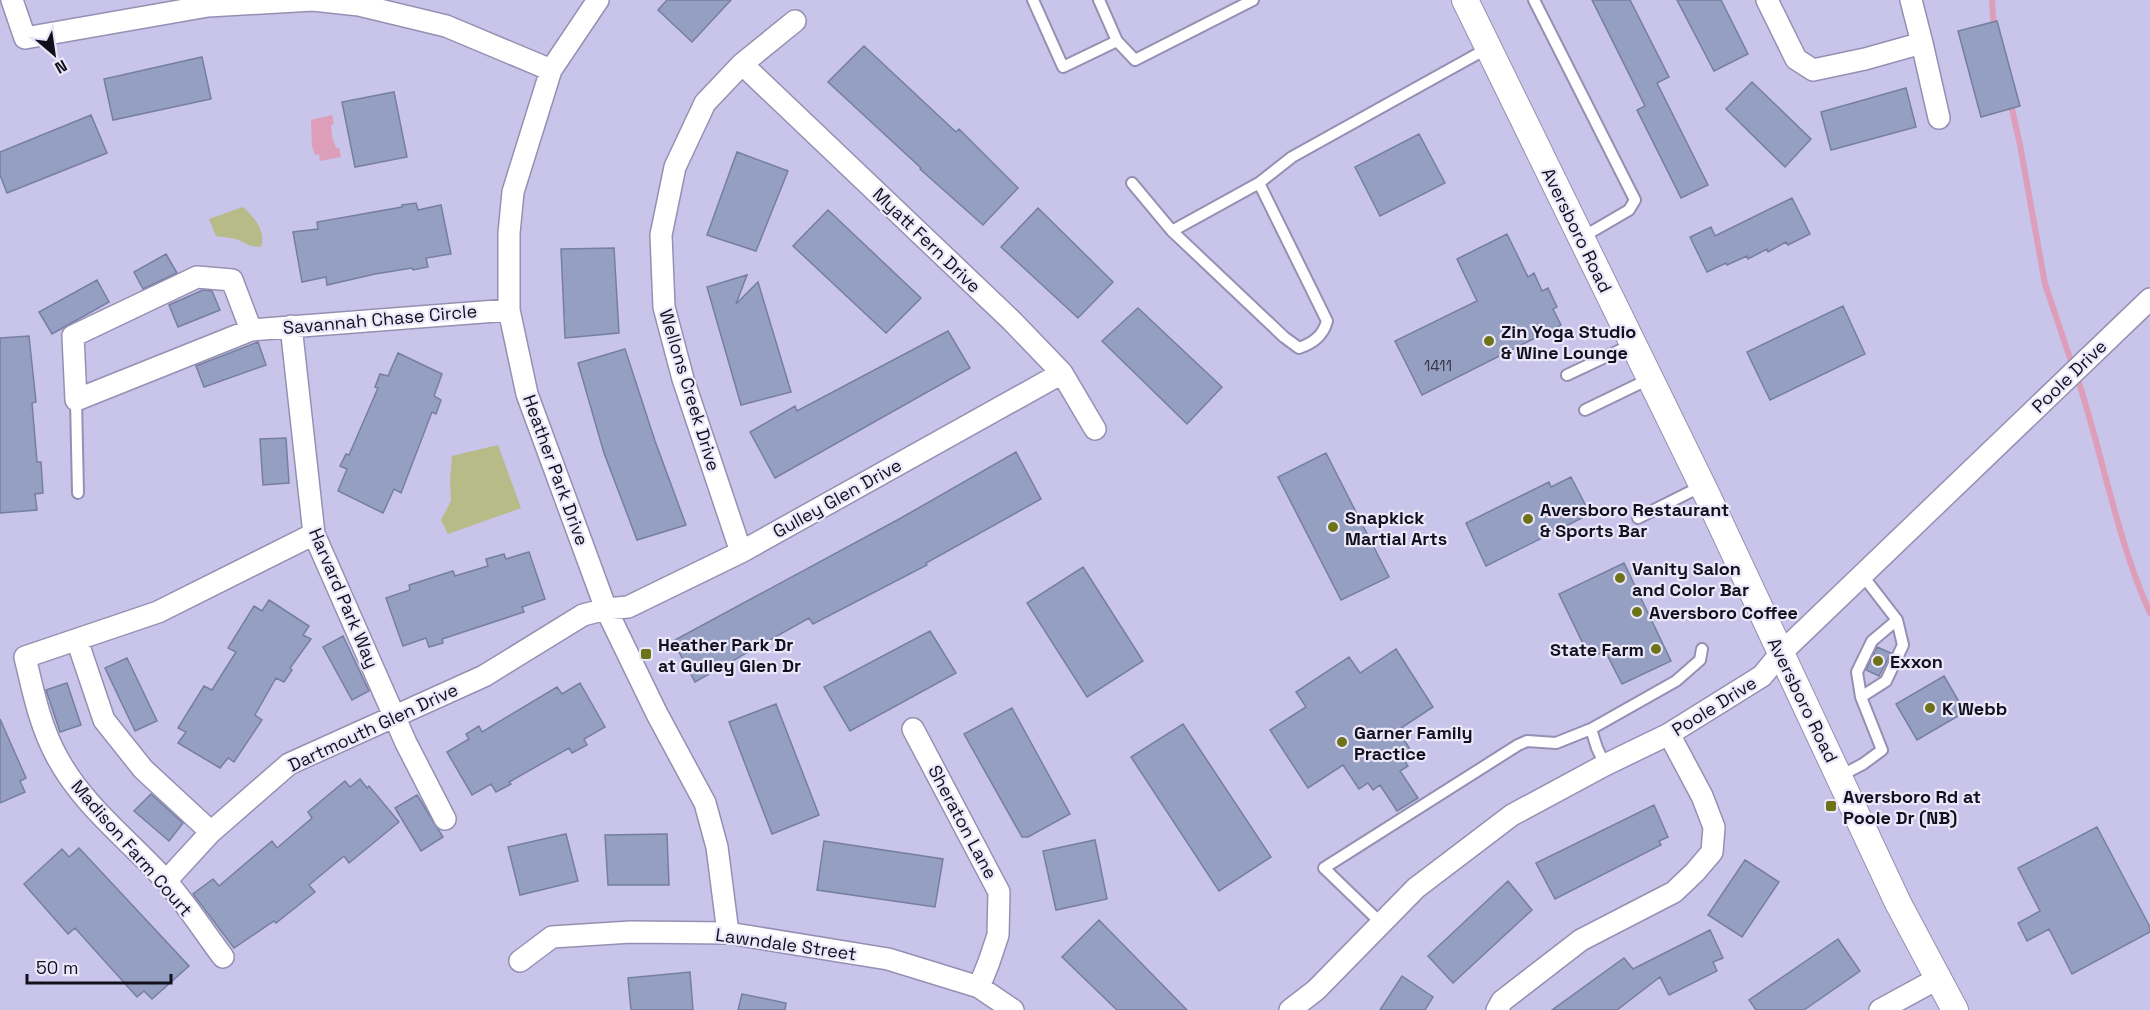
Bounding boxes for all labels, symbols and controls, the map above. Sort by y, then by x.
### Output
north arrow [24,24,84,84]
text: N [51,55,71,78]
street label: Aversboro Road [1537,164,1617,296]
street label: Myatt Fern Drive [868,183,986,297]
street label: Savannah Chase Circle [282,299,478,339]
street label: Wellons Creek Drive [654,306,726,474]
place label: Zin Yoga Studio & Wine Lounge [1501,320,1636,364]
marker: Zin Yoga Studio & Wine Lounge [1482,334,1496,348]
street label: Poole Drive [2027,335,2111,417]
house number: 1411 [1424,356,1452,375]
street label: Heather Park Drive [518,391,594,549]
street label: Gulley Glen Drive [769,453,905,543]
place label: Aversboro Restaurant & Sports Bar [1540,498,1729,542]
place label: Snapkick Martial Arts [1345,506,1447,550]
marker: Aversboro Restaurant & Sports Bar [1521,512,1535,526]
marker: Snapkick Martial Arts [1326,520,1340,534]
street label: Harvard Park Way [304,524,384,672]
place label: Vanity Salon and Color Bar [1632,557,1749,601]
marker: Vanity Salon and Color Bar [1613,571,1627,585]
place label: Aversboro Coffee [1649,601,1798,624]
marker: Aversboro Coffee [1630,605,1644,619]
place label: Heather Park Dr at Gulley Glen Dr [658,633,801,677]
street label: Aversboro Road [1763,634,1843,766]
place label: State Farm [1550,638,1644,661]
marker: State Farm [1649,642,1663,656]
marker: Heather Park Dr at Gulley Glen Dr [639,647,653,661]
place label: Exxon [1890,650,1943,673]
marker: Exxon [1871,654,1885,668]
street label: Poole Drive [1667,671,1761,741]
street label: Dartmouth Glen Drive [284,678,462,776]
place label: K Webb [1942,697,2007,720]
marker: K Webb [1923,701,1937,715]
place label: Garner Family Practice [1354,721,1473,765]
marker: Garner Family Practice [1335,735,1349,749]
street label: Sheraton Lane [923,761,1003,883]
street label: Madison Farm Court [66,775,198,921]
place label: Aversboro Rd at Poole Dr (NB) [1843,785,1981,829]
marker: Aversboro Rd at Poole Dr (NB) [1824,799,1838,813]
street label: Lawndale Street [714,923,858,965]
scale bar [27,947,171,985]
text: 50 m [36,956,78,979]

